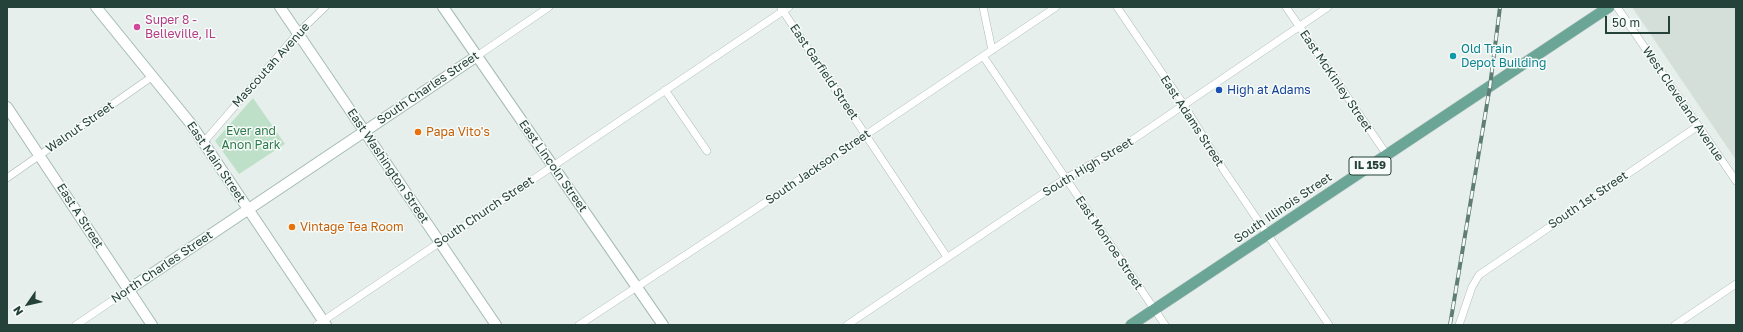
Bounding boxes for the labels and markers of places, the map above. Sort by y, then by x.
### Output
place label: Super 8 - Belleville, IL [145,13,216,41]
marker: Super 8 - Belleville, IL [132,22,142,32]
place label: Old Train Depot Building [1461,42,1546,70]
marker: Old Train Depot Building [1448,51,1458,61]
place label: High at Adams [1227,83,1311,97]
marker: High at Adams [1214,85,1224,95]
place label: Papa Vito's [426,125,490,139]
marker: Papa Vito's [413,127,423,137]
place label: Vintage Tea Room [300,220,404,234]
marker: Vintage Tea Room [287,222,297,232]

